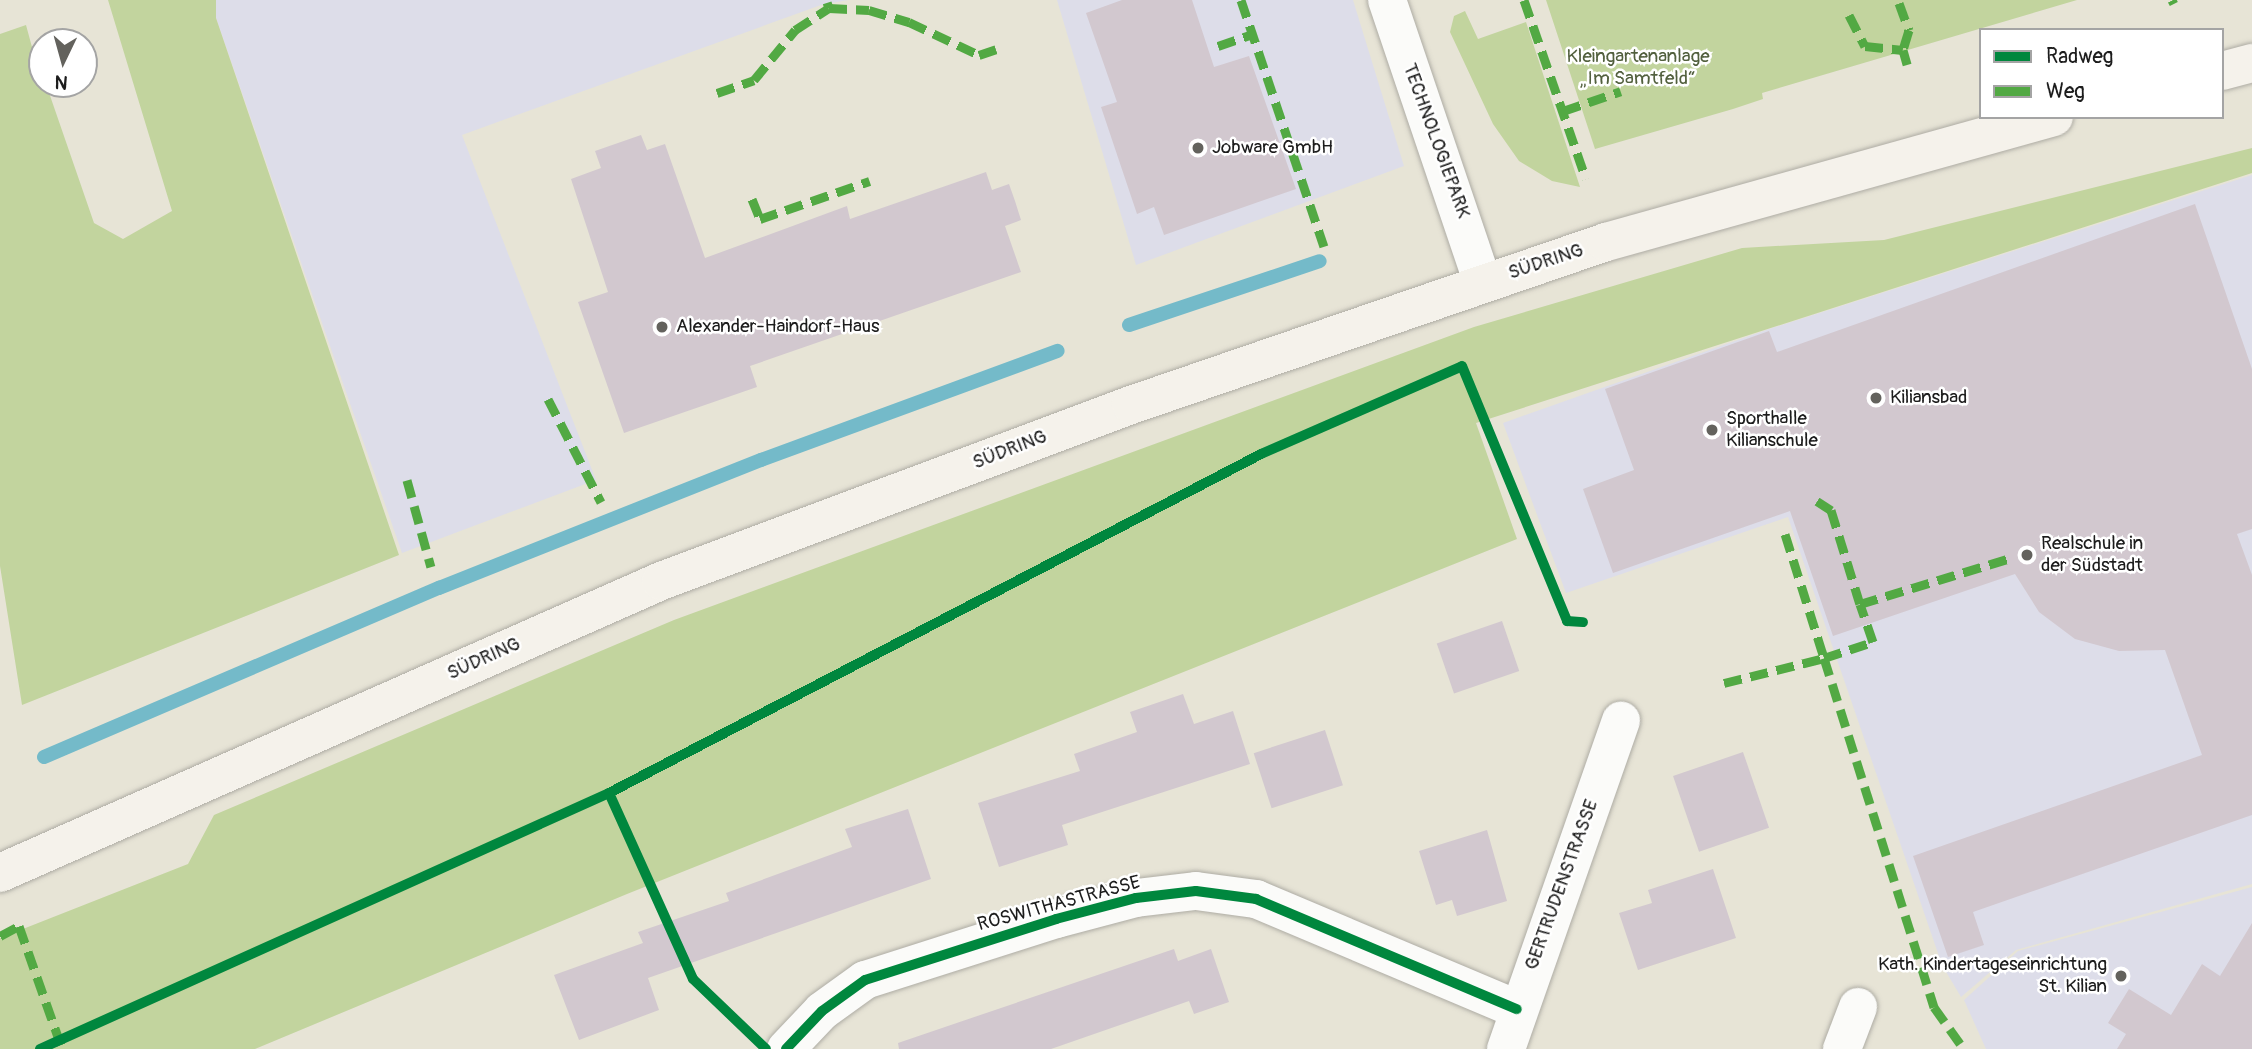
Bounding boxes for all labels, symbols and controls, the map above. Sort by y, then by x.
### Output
north arrow [28,28,98,98]
legend [1979,28,2224,119]
text: Radweg [2046,43,2113,70]
park label: Kleingartenanlage „Im Samtfeld“ [1566,46,1710,90]
street label: TECHNOLOGIEPARK [1397,61,1475,221]
text: N [54,69,69,94]
text: Weg [2046,78,2085,105]
place label: Jobware GmbH [1212,137,1333,159]
marker: Jobware GmbH [1190,140,1206,156]
street label: SÜDRING [1506,239,1586,285]
place label: Alexander-Haindorf-Haus [676,316,880,338]
marker: Alexander-Haindorf-Haus [654,319,670,335]
place label: Kiliansbad [1890,387,1967,409]
marker: Kiliansbad [1868,390,1884,406]
place label: Sporthalle Kilianschule [1726,408,1818,452]
marker: Sporthalle Kilianschule [1704,422,1720,438]
street label: SÜDRING [970,425,1050,475]
place label: Realschule in der Südstadt [2041,533,2143,577]
marker: Realschule in der Südstadt [2019,547,2035,563]
street label: SÜDRING [444,633,524,685]
street label: GERTRUDENSTRASSE [1521,797,1603,973]
street label: ROSWITHASTRASSE [975,871,1143,937]
place label: Kath. Kindertageseinrichtung St. Kilian [1878,954,2107,998]
marker: Kath. Kindertageseinrichtung St. Kilian [2113,968,2129,984]

